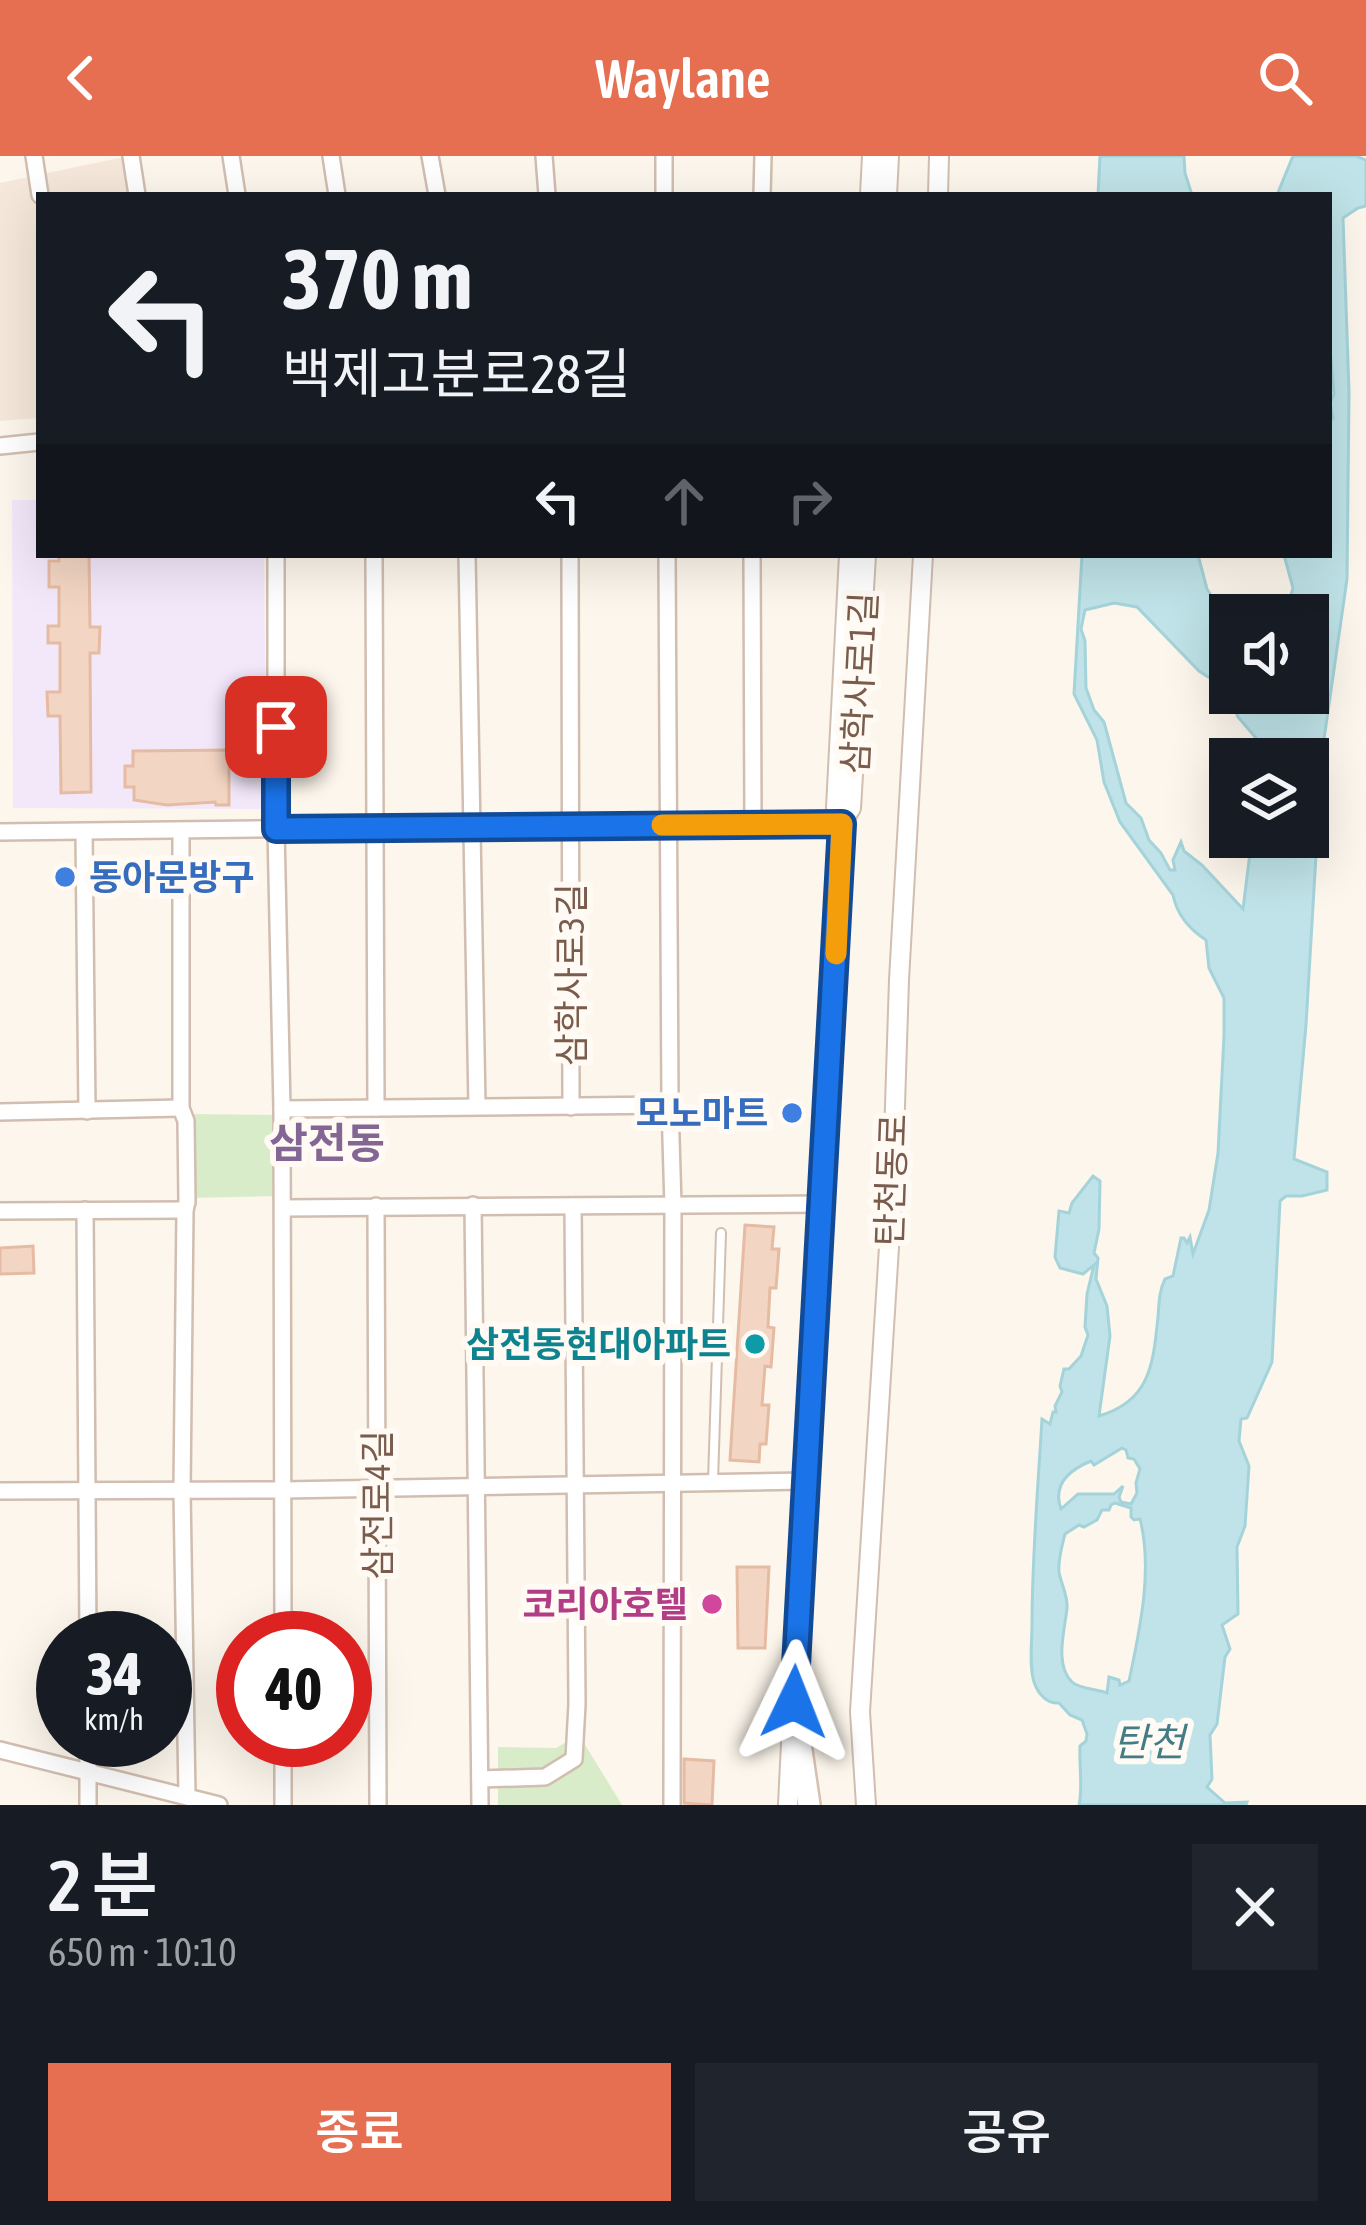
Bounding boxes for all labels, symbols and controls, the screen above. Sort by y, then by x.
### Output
icon: back [48,45,114,111]
icon: search [1252,45,1318,111]
text: Waylane [595,48,771,109]
text: 370 m [282,231,472,327]
icon: left [84,240,240,396]
text: 백제고분로28길 [282,343,631,404]
icon: left [525,468,591,534]
icon: ahead [651,468,717,534]
icon: right [777,468,843,534]
street label: 삼학사로1길 [833,591,885,775]
map controls [1209,594,1329,858]
button: sound [1209,594,1329,714]
pin [225,676,327,778]
icon: arrive [243,694,309,760]
button: layers [1209,738,1329,858]
place label: 동아문방구 [89,856,255,898]
marker: 동아문방구 [52,864,78,890]
street label: 삼학사로3길 [550,884,592,1066]
place label: 모노마트 [636,1092,768,1134]
marker: 모노마트 [779,1100,805,1126]
street label: 탄천동로 [868,1113,914,1247]
district label: 삼전동 [269,1119,385,1167]
place label: 삼전동현대아파트 [466,1323,731,1365]
marker: 삼전동현대아파트 [742,1331,768,1357]
street label: 삼전로4길 [356,1430,398,1580]
place label: 코리아호텔 [522,1583,688,1625]
marker: 코리아호텔 [699,1591,725,1617]
speed limit sign: 40 [216,1611,372,1767]
text: 34 [86,1639,142,1708]
position arrow [731,1639,857,1765]
text: km/h [84,1702,144,1736]
water label: 탄천 [1113,1720,1189,1764]
text: 2 분 [48,1844,158,1926]
button: close [1192,1844,1318,1970]
text: 650 m · 10:10 [48,1930,237,1974]
button: 종료 [48,2063,671,2201]
button: 공유 [695,2063,1318,2201]

